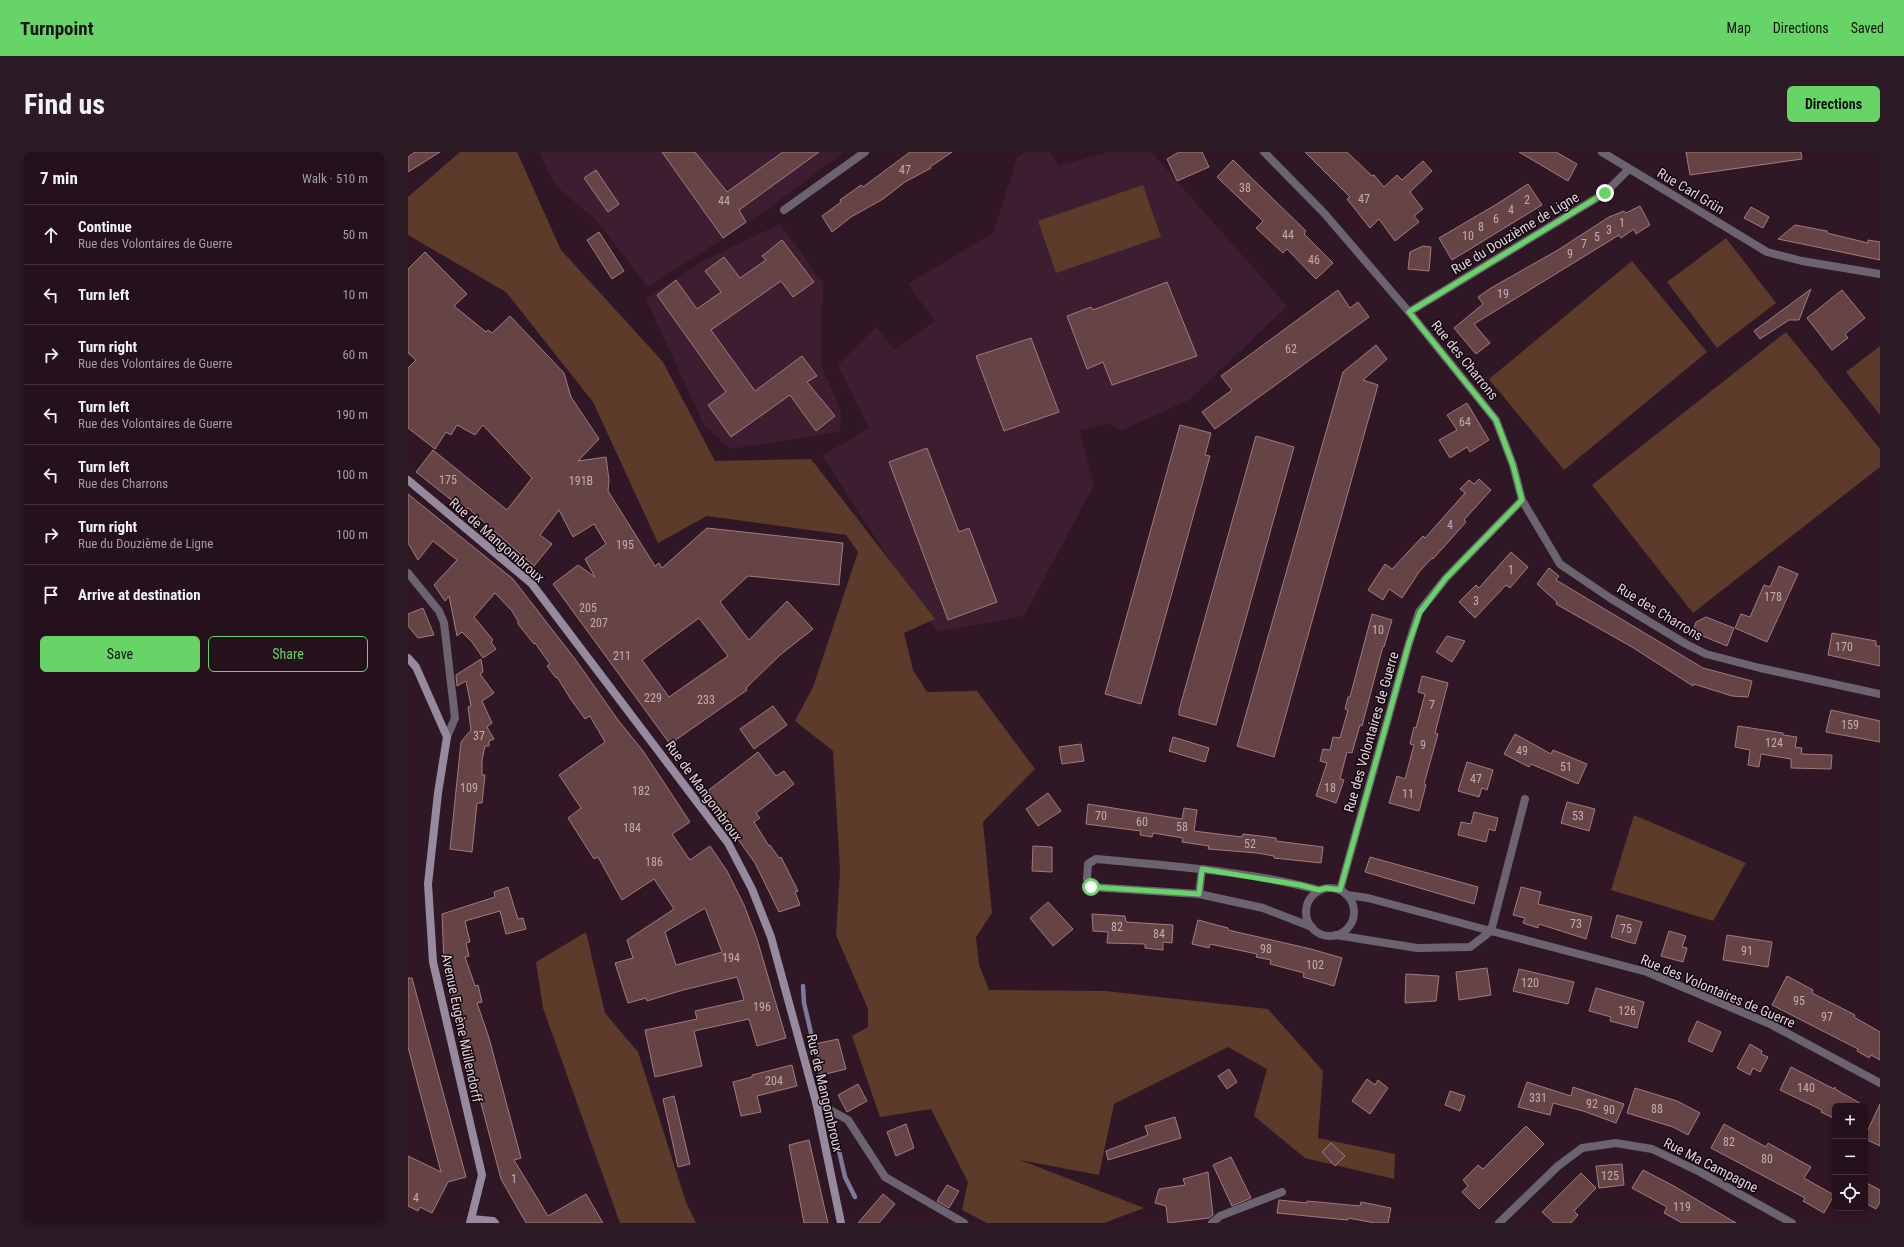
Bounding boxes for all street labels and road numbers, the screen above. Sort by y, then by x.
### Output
street label: Rue Carl Grün [1655,165,1727,217]
street label: Rue du Douzième de Ligne [1448,188,1582,277]
street label: Rue des Charrons [1428,317,1502,403]
street label: Rue de Mangombroux [446,495,548,585]
street label: Rue des Charrons [1614,580,1706,644]
street label: Rue des Volontaires de Guerre [1340,649,1402,814]
street label: Rue de Mangombroux [662,738,746,844]
street label: Rue des Volontaires de Guerre [1638,951,1798,1031]
street label: Avenue Eugène Müllendorff [438,952,486,1104]
street label: Rue de Mangombroux [804,1033,846,1153]
street label: Rue Ma Campagne [1661,1134,1761,1196]

